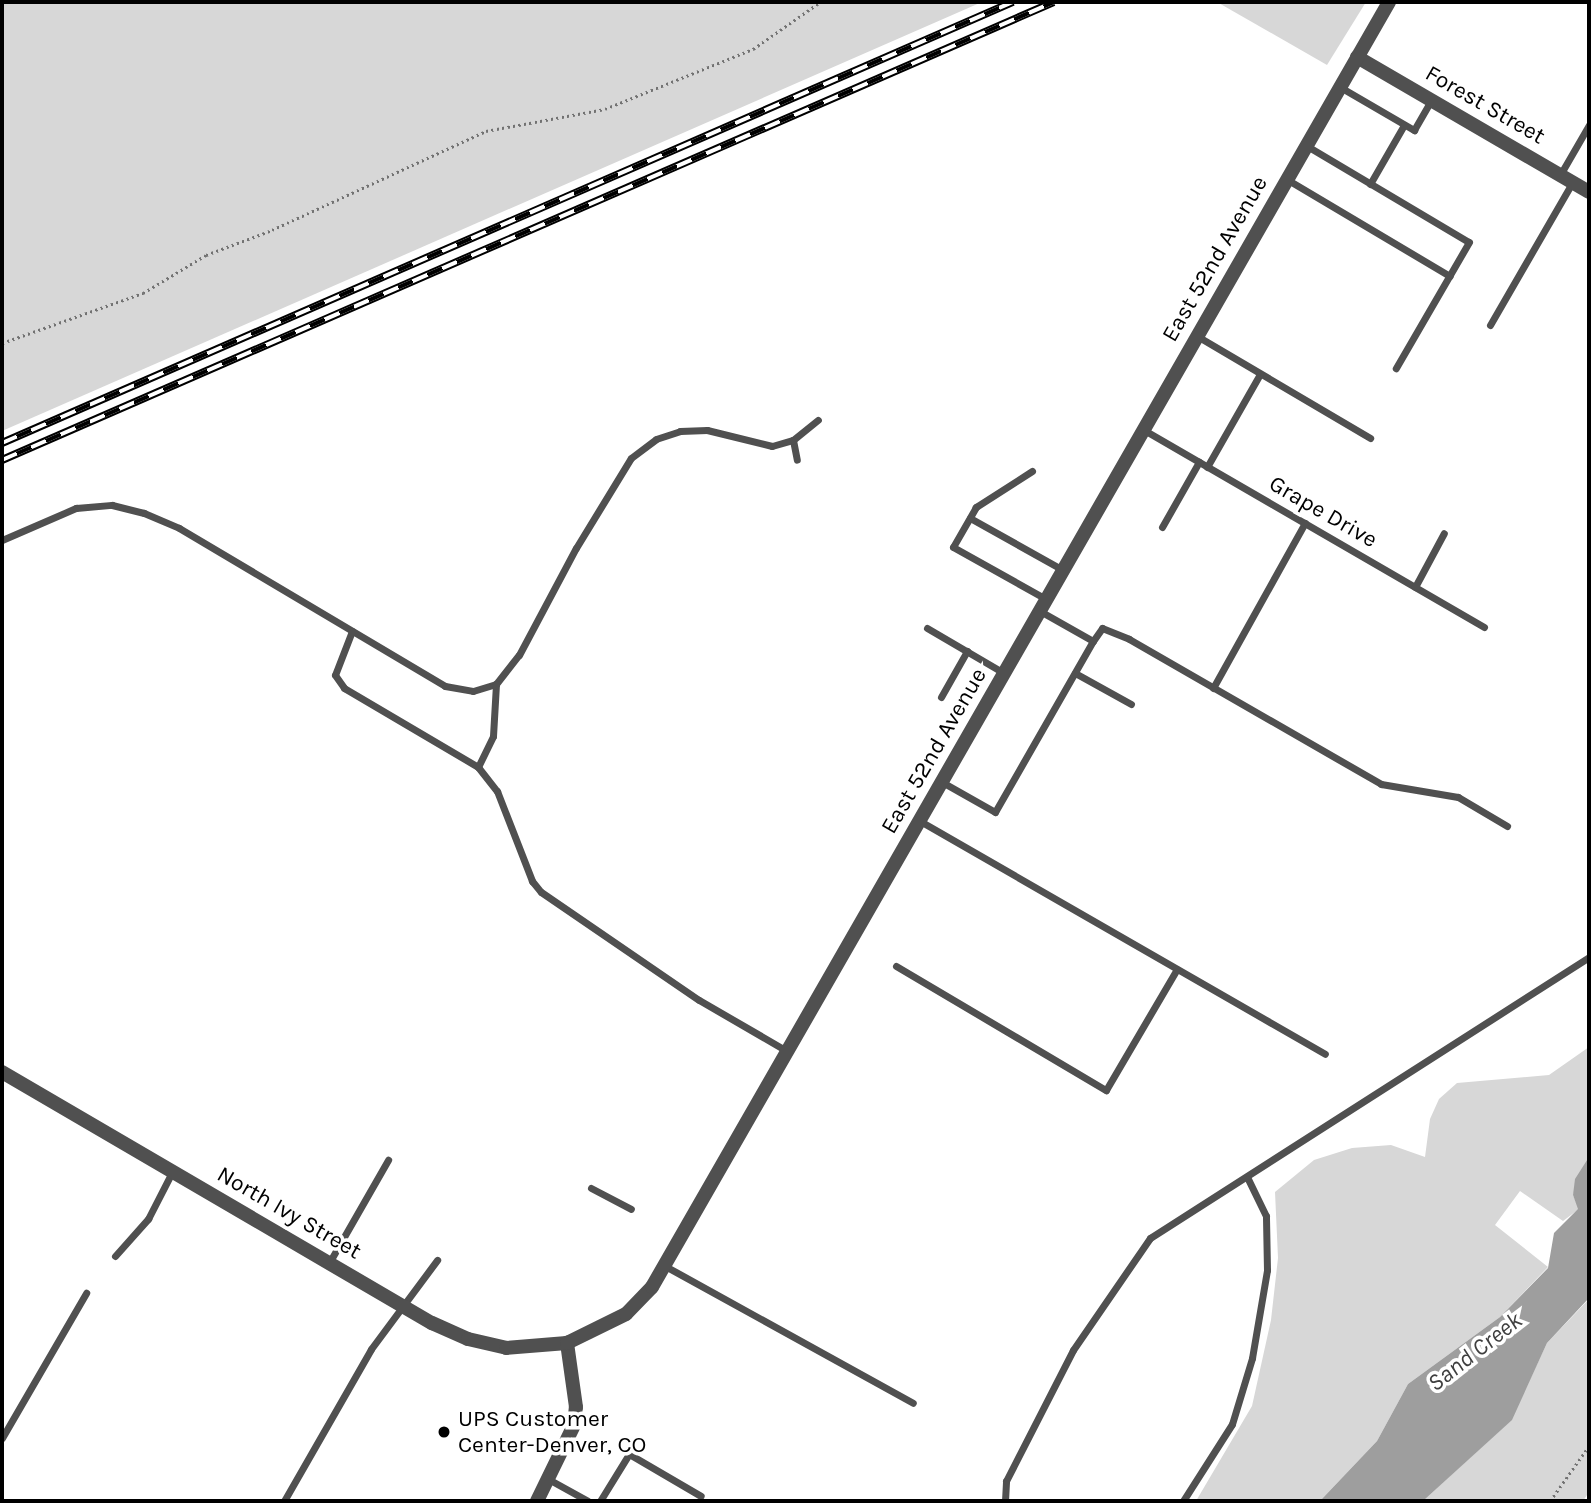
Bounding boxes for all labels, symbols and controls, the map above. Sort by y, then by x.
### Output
street label: Forest Street [1420,60,1550,150]
street label: East 52nd Avenue [1156,171,1274,347]
street label: Grape Drive [1264,470,1382,554]
street label: East 52nd Avenue [875,663,993,839]
street label: North Ivy Street [212,1161,366,1265]
water label: Sand Creek [1422,1306,1528,1398]
place label: UPS Customer Center-Denver, CO [458,1405,646,1459]
marker: UPS Customer Center-Denver, CO [436,1424,452,1440]

